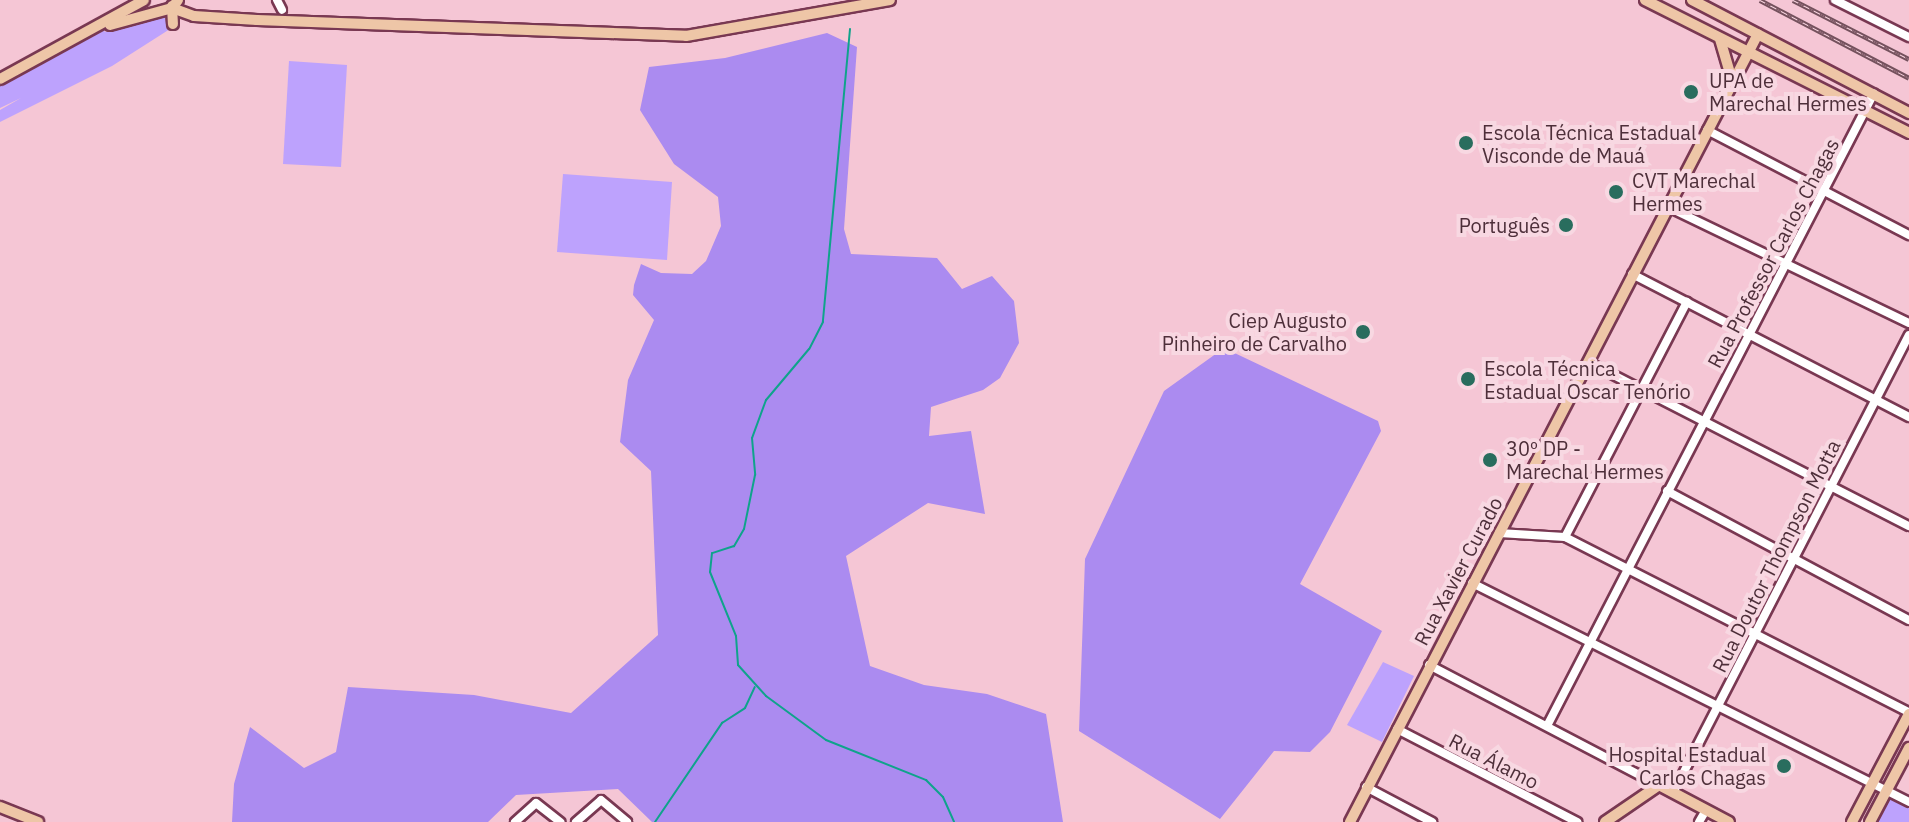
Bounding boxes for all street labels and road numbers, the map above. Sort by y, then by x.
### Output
street label: Rua Professor Carlos Chagas [1702,134,1844,372]
street label: Rua Doutor Thompson Motta [1707,436,1845,676]
street label: Rua Xavier Curado [1409,493,1507,649]
street label: Rua Álamo [1445,728,1543,794]

